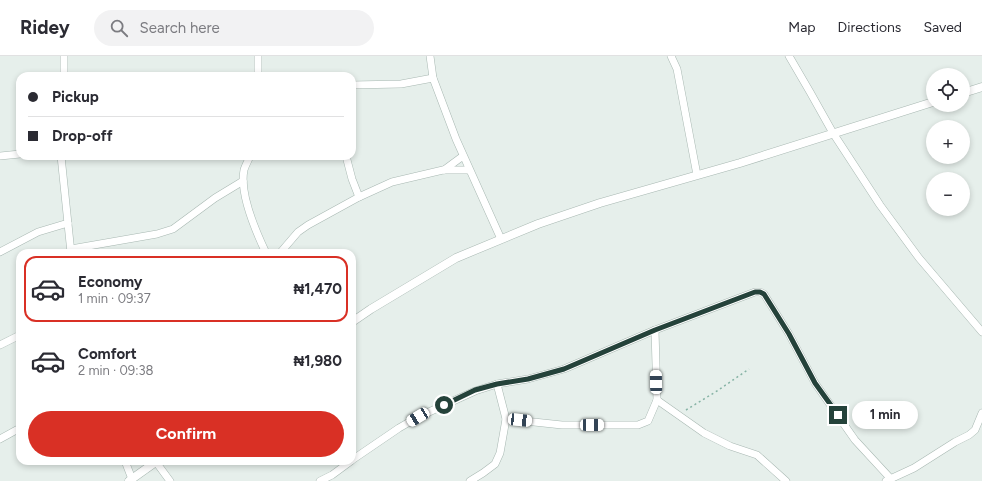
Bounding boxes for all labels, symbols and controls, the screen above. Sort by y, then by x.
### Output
search box [94,10,374,46]
text: Ridey [20,16,70,39]
icon: search [108,17,130,39]
text: Search here [140,19,220,37]
text: Map [788,19,816,36]
text: Directions [838,19,901,36]
text: Saved [923,19,962,36]
map controls [926,68,970,216]
button: locate [926,68,970,112]
text: Pickup [52,88,99,106]
button: + [926,120,970,164]
text: Drop-off [52,127,113,145]
button: − [926,172,970,216]
icon: car [30,271,66,307]
text: Economy [78,273,143,291]
text: ₦1,470 [293,280,342,298]
text: 1 min · 09:37 [78,291,151,306]
icon: car [30,343,66,379]
text: Comfort [78,345,137,363]
text: ₦1,980 [293,352,342,370]
text: 2 min · 09:38 [78,363,154,378]
car [650,370,662,394]
route start [435,396,453,414]
callout: 1 min [852,401,918,429]
car [405,406,431,428]
route end [829,406,847,424]
text: 1 min [870,407,900,422]
button: Confirm [28,411,344,457]
car [507,413,533,427]
car [580,419,604,431]

